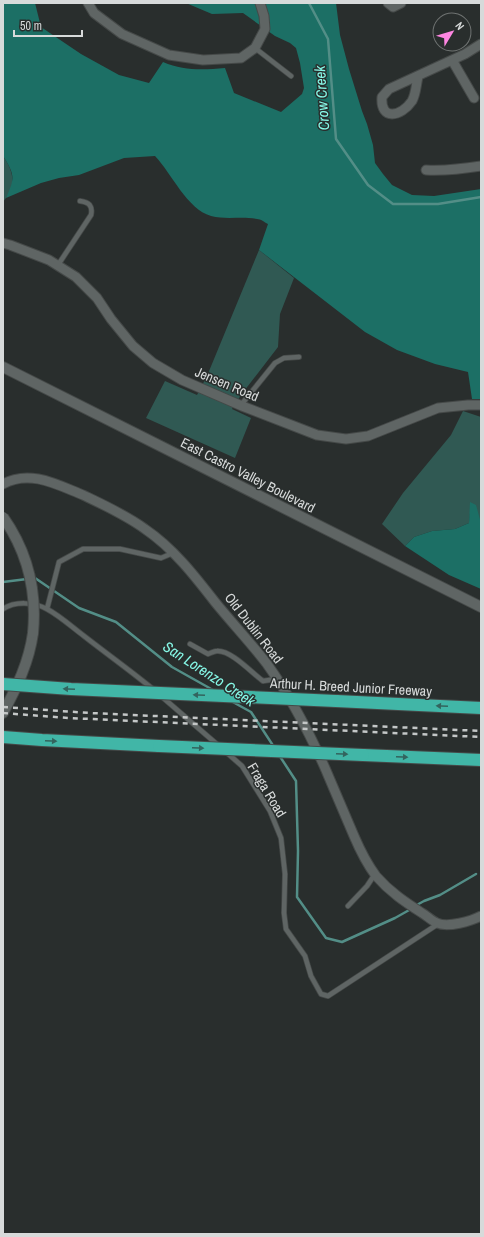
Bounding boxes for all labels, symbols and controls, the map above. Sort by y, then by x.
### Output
scale bar [14,12,82,38]
north arrow [432,12,472,52]
text: 50 m [20,18,42,34]
text: N [452,19,467,33]
water label: Crow Creek [309,64,334,131]
street label: Jensen Road [192,362,262,406]
street label: East Castro Valley Boulevard [178,433,318,517]
street label: Old Dublin Road [221,589,287,667]
water label: San Lorenzo Creek [159,636,260,712]
street label: Arthur H. Breed Junior Freeway [269,674,433,700]
one-way arrow [63,685,75,692]
one-way arrow [192,692,205,698]
one-way arrow [435,703,448,709]
one-way arrow [45,737,57,744]
one-way arrow [192,744,204,751]
one-way arrow [336,751,349,757]
one-way arrow [396,753,408,760]
street label: Fraga Road [244,759,290,821]

